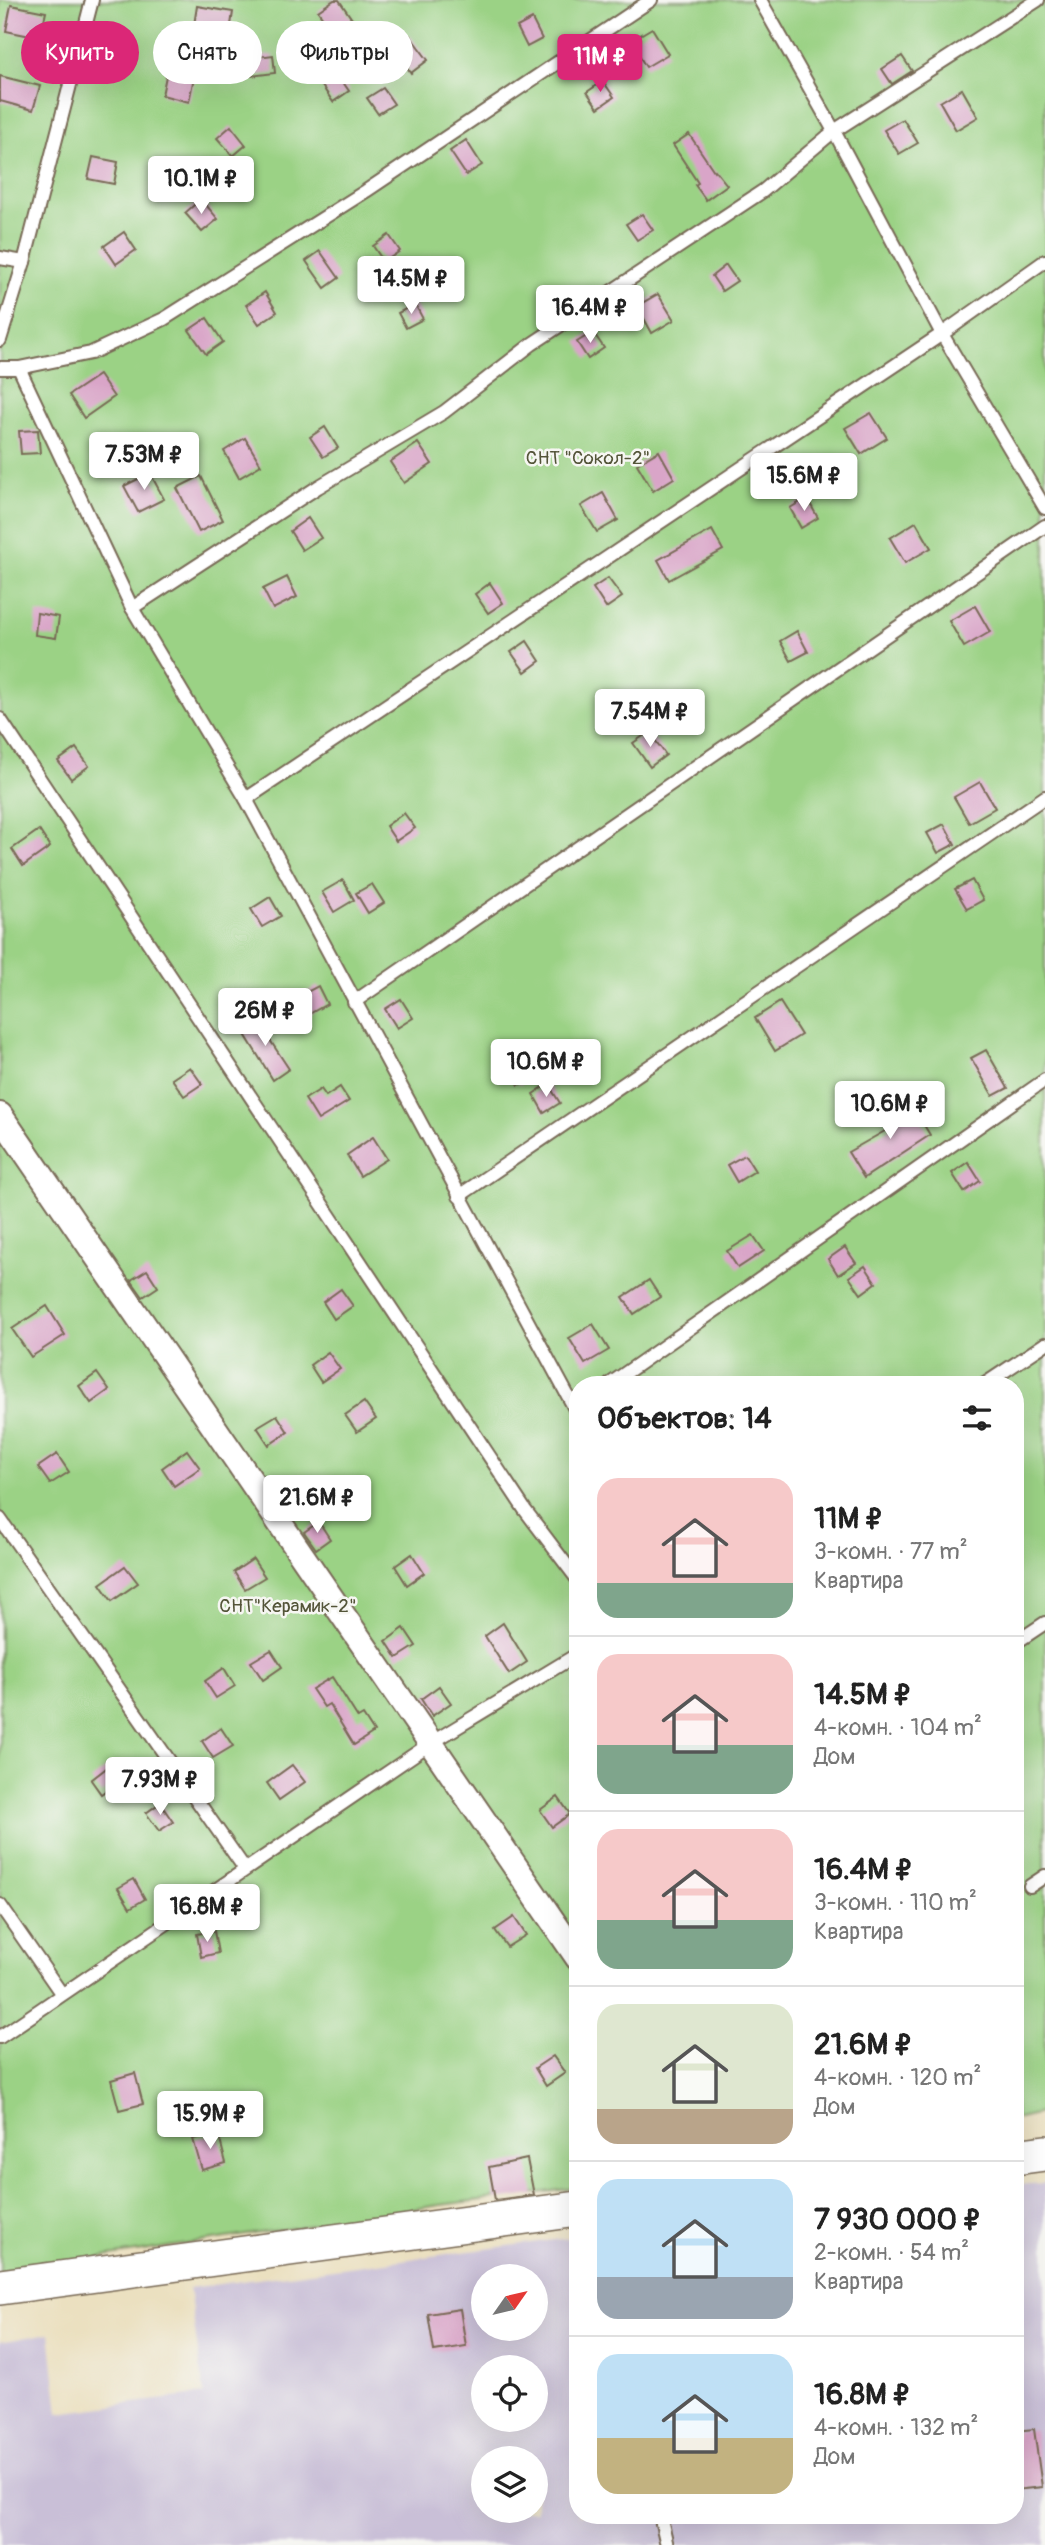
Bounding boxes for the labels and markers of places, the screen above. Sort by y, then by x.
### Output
pin: 11M ₽ [551,34,649,94]
pin: 10.1M ₽ [136,156,266,216]
pin: 14.5M ₽ [346,256,476,316]
pin: 16.4M ₽ [525,286,655,345]
pin: 7.53M ₽ [79,433,209,492]
pin: 15.6M ₽ [739,454,869,513]
pin: 7.54M ₽ [585,690,715,749]
pin: 26M ₽ [216,988,314,1048]
pin: 10.6M ₽ [481,1040,611,1099]
pin: 10.6M ₽ [825,1082,955,1141]
pin: 21.6M ₽ [252,1476,382,1535]
pin: 7.93M ₽ [95,1758,225,1817]
pin: 16.8M ₽ [142,1884,272,1944]
pin: 15.9M ₽ [145,2092,275,2151]

